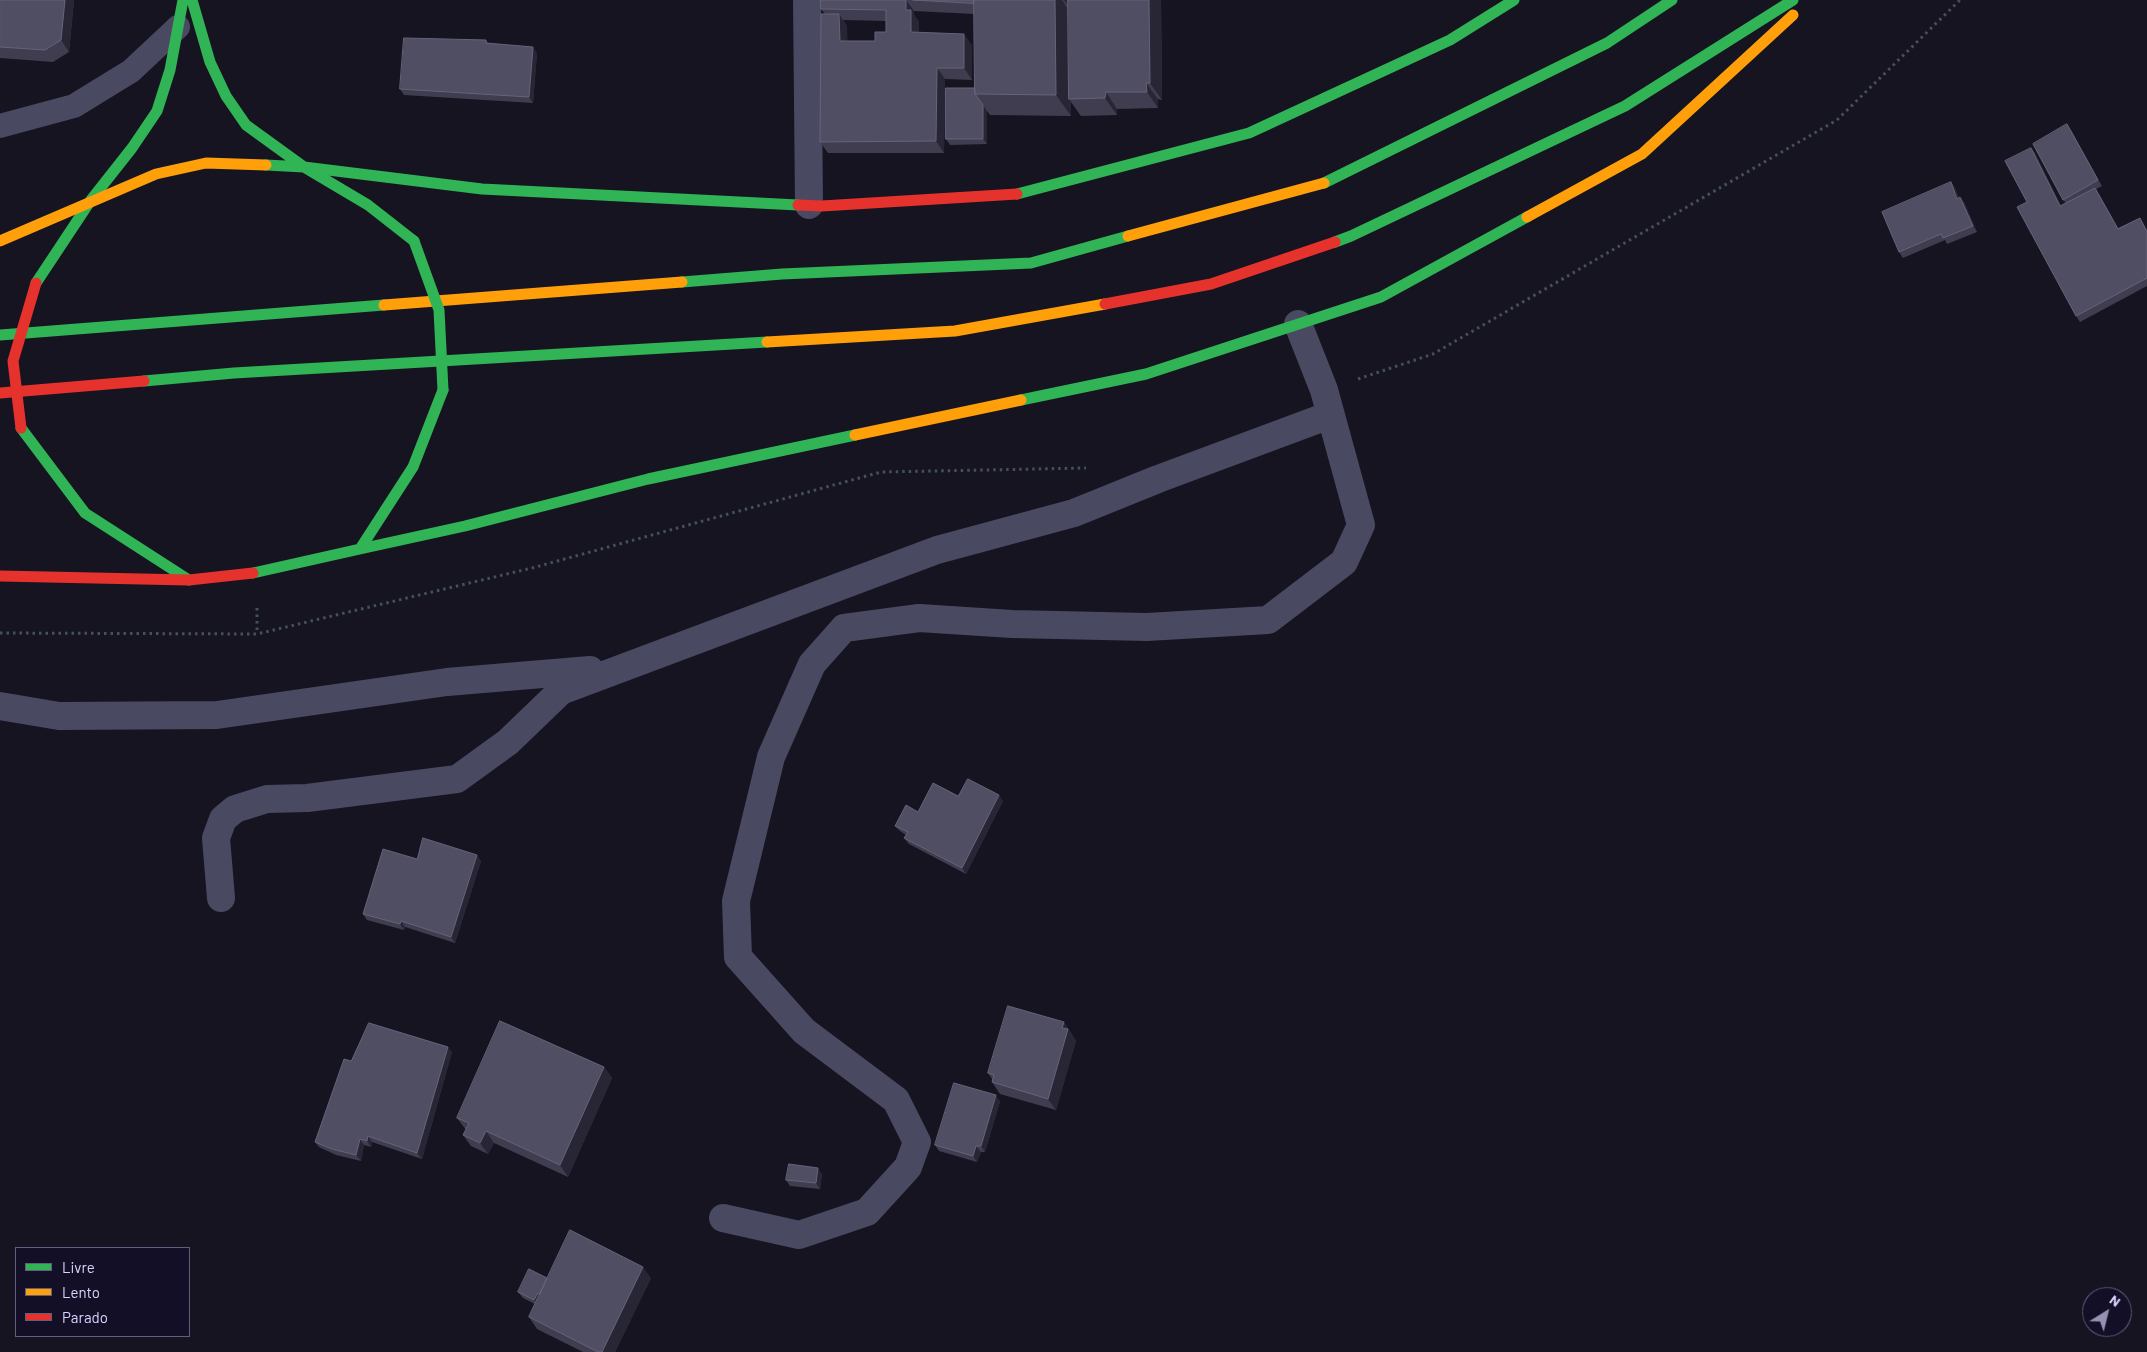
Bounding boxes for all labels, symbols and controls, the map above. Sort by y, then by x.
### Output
legend [15,1247,190,1337]
text: Livre [62,1258,95,1276]
text: Lento [62,1283,100,1301]
north arrow [2082,1287,2132,1337]
text: N [2107,1291,2124,1310]
text: Parado [62,1308,108,1326]

